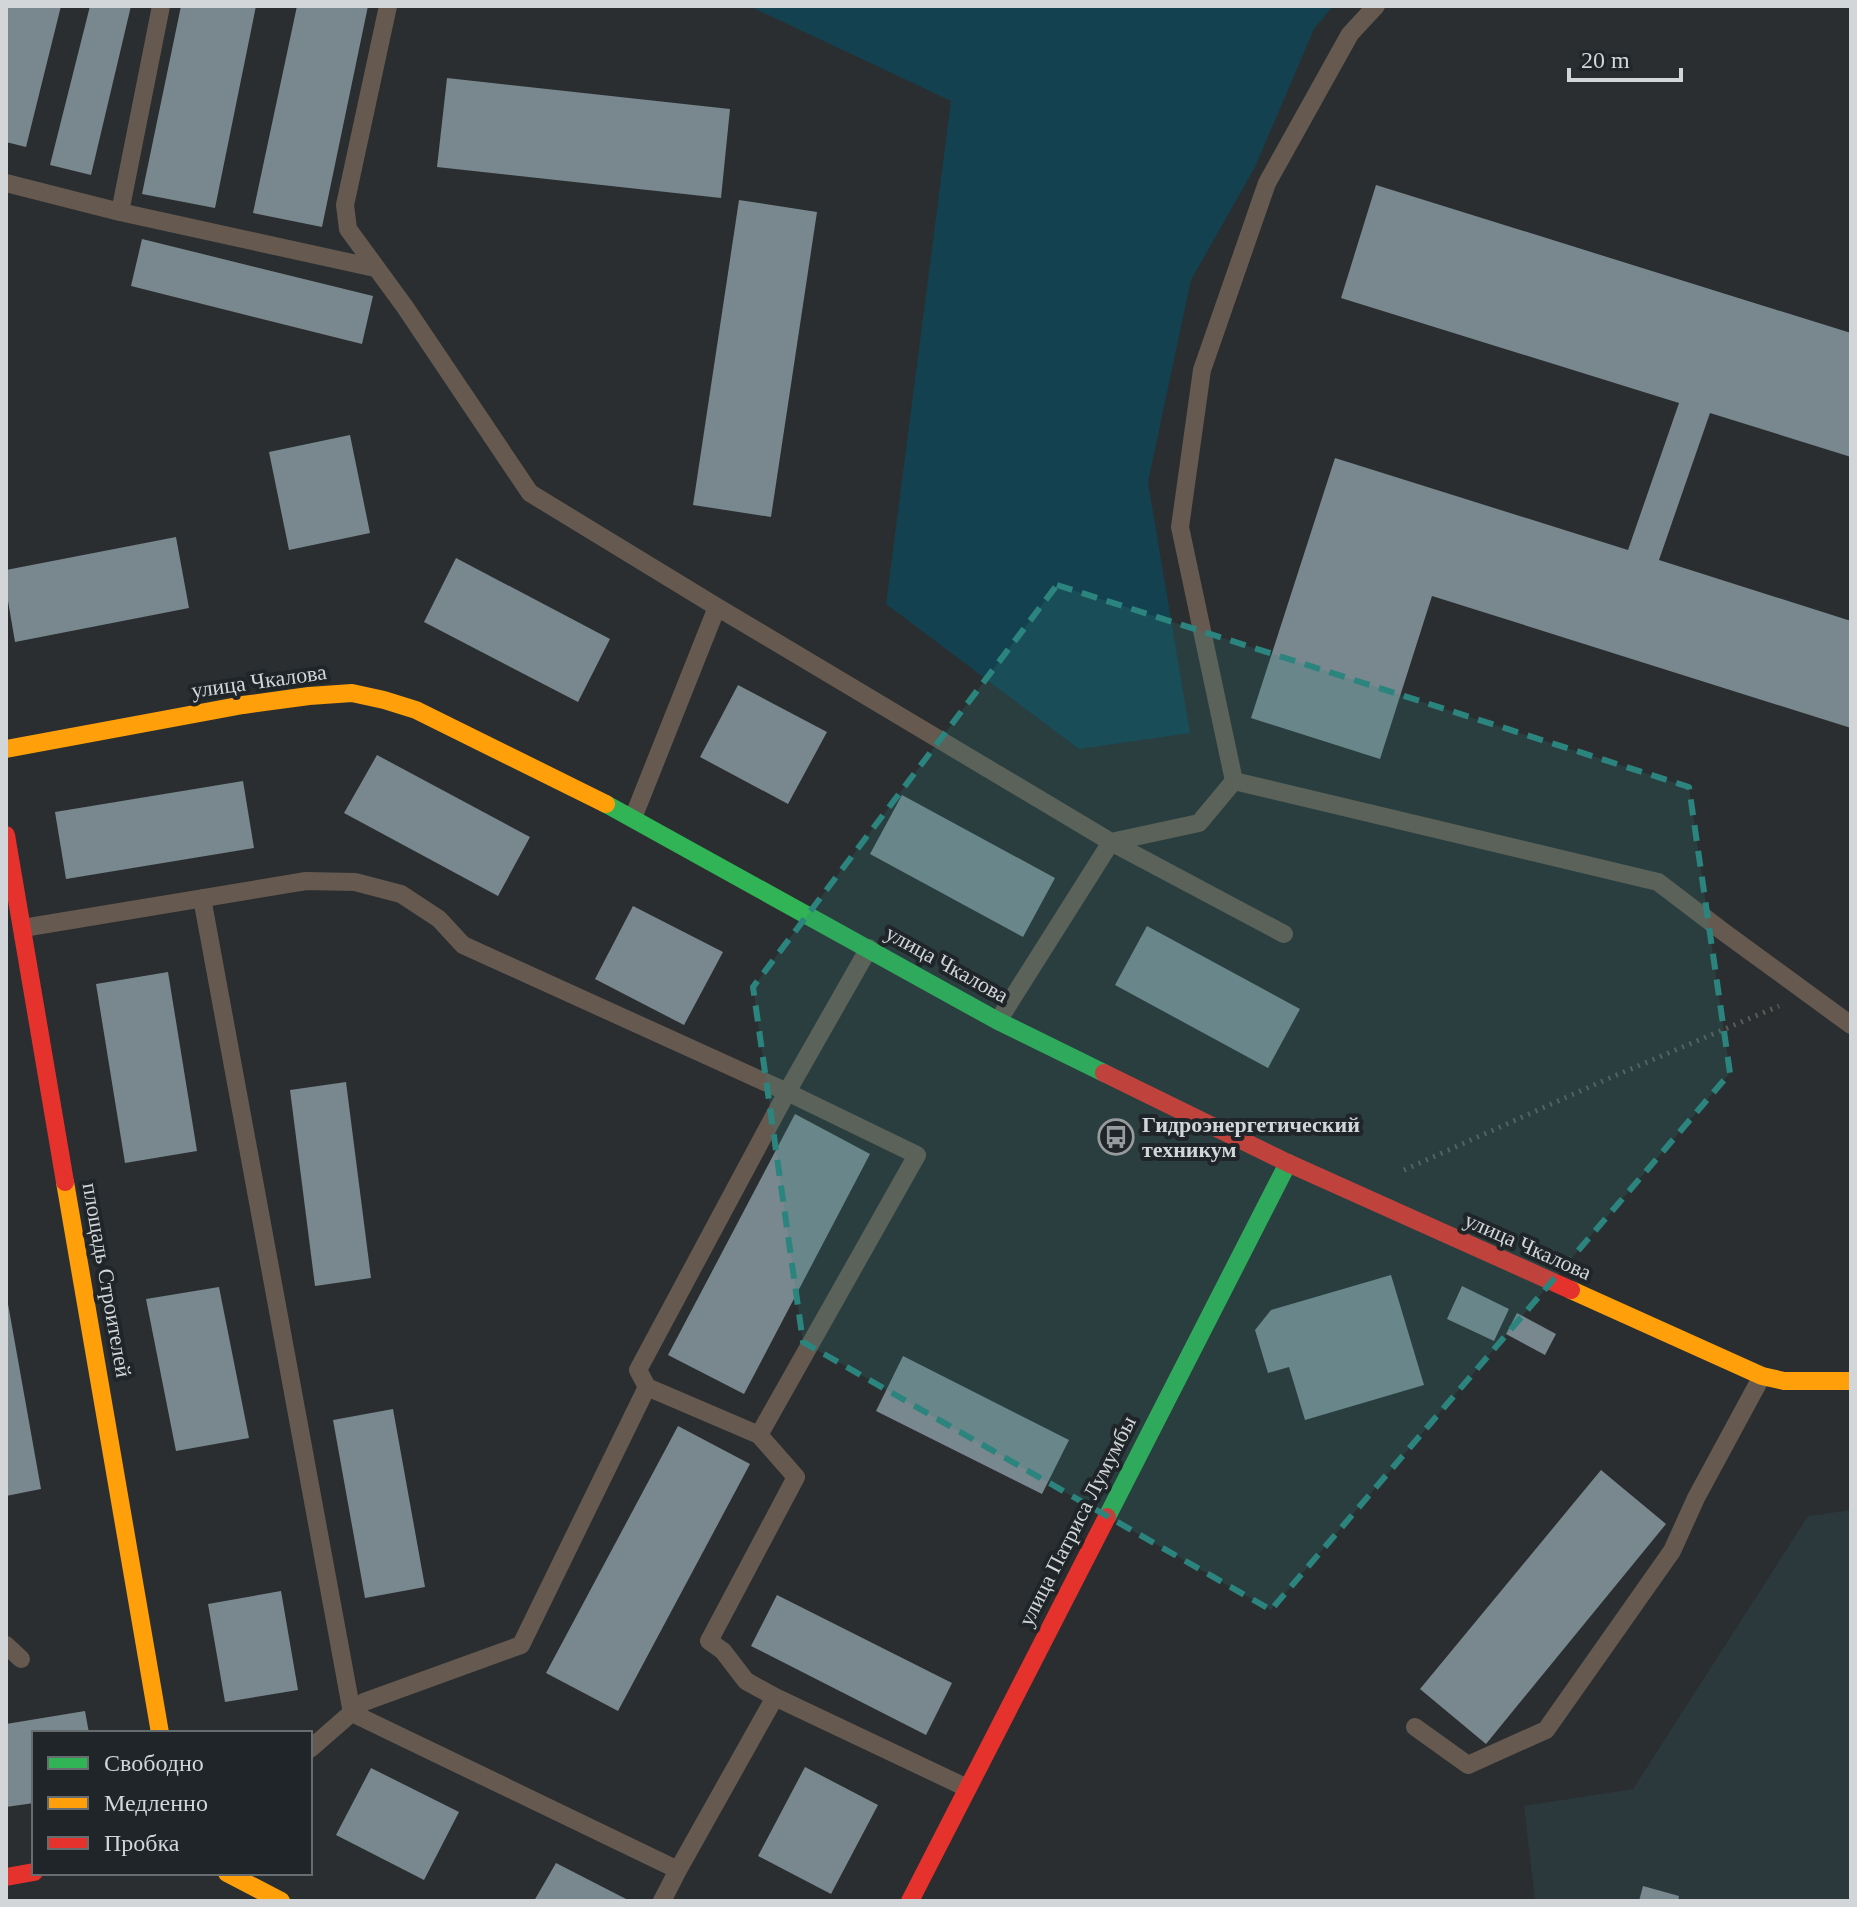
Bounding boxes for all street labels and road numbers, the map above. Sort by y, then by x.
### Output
street label: улица Чкалова [190,659,328,703]
street label: улица Чкалова [881,920,1013,1008]
street label: площадь Строителей [78,1181,136,1379]
street label: улица Чкалова [1461,1207,1596,1285]
street label: улица Патриса Лумумбы [1013,1412,1141,1630]

